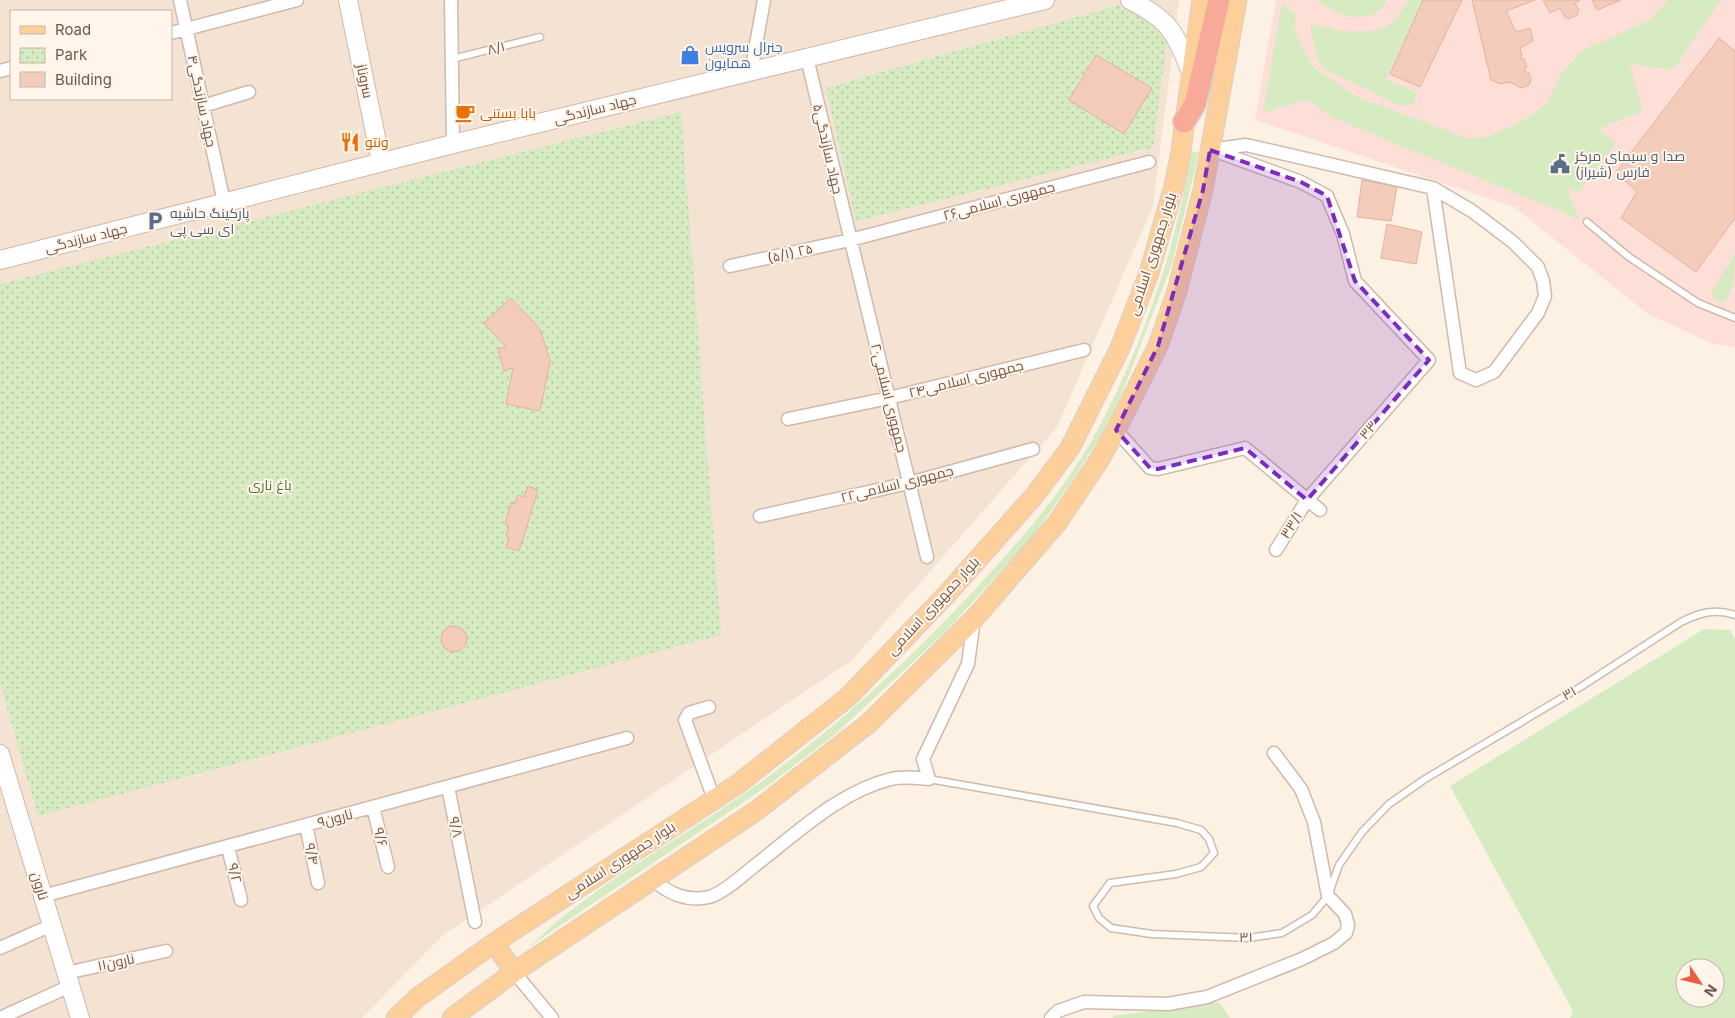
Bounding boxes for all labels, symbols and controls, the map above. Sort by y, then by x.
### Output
legend [10,10,172,100]
text: Road [55,20,91,39]
street label: ۸/۱ [485,37,507,58]
place label: جنرال سرویس همایون [705,38,782,71]
shop icon: جنرال سرویس همایون [679,44,701,66]
text: Park [55,45,88,64]
street label: جهاد سازندگی۴ [184,53,221,148]
street label: سروناز [353,61,377,100]
text: Building [55,70,112,89]
street label: جهاد سازندگی [552,90,638,127]
cafe icon: بابا بستنی [454,102,476,124]
street label: جهاد سازندگی۵ [810,102,847,196]
place label: بابا بستنی [480,104,536,121]
restaurant icon: ونتو [339,131,361,153]
place label: ونتو [365,133,389,150]
place label: صدا و سیمای مرکز فارس (شیراز) [1574,147,1685,180]
public building icon: صدا و سیمای مرکز فارس (شیراز) [1549,153,1571,175]
street label: جمهوری اسلامی۲۶ [941,177,1057,224]
street label: بلوار جمهوری اسلامی [1124,190,1179,318]
place label: پارکینگ حاشیه ای سی پی [170,204,250,239]
parking icon: پارکینگ حاشیه ای سی پی [144,210,166,232]
street label: جهاد سازندگی [43,219,129,256]
street label: (۵/۱) ۲۵ [765,239,814,266]
street label: جمهوری اسلامی۲۰ [868,342,911,454]
street label: جمهوری اسلامی۲۴ [907,356,1025,401]
street label: ۳۳ [1355,417,1380,442]
street label: جمهوری اسلامی۲۲ [839,461,955,506]
park label: باغ ناری [248,476,292,494]
street label: ۳۳/۱ [1276,508,1305,541]
street label: بلوار جمهوری اسلامی [883,553,983,658]
street label: ۳۱ [1558,682,1579,703]
street label: نارون۹ [315,805,354,830]
street label: ۹/۸ [446,815,467,839]
street label: بلوار جمهوری اسلامی [561,818,678,902]
street label: ۹/۶ [371,826,392,848]
street label: ۹/۴ [302,842,323,866]
street label: ۹/۲ [225,861,246,884]
street label: نارون [28,870,53,902]
street label: ۳۱ [1239,928,1253,945]
street label: نارون۱۱ [96,949,136,974]
north arrow [1675,958,1725,1008]
text: N [1701,981,1721,1000]

